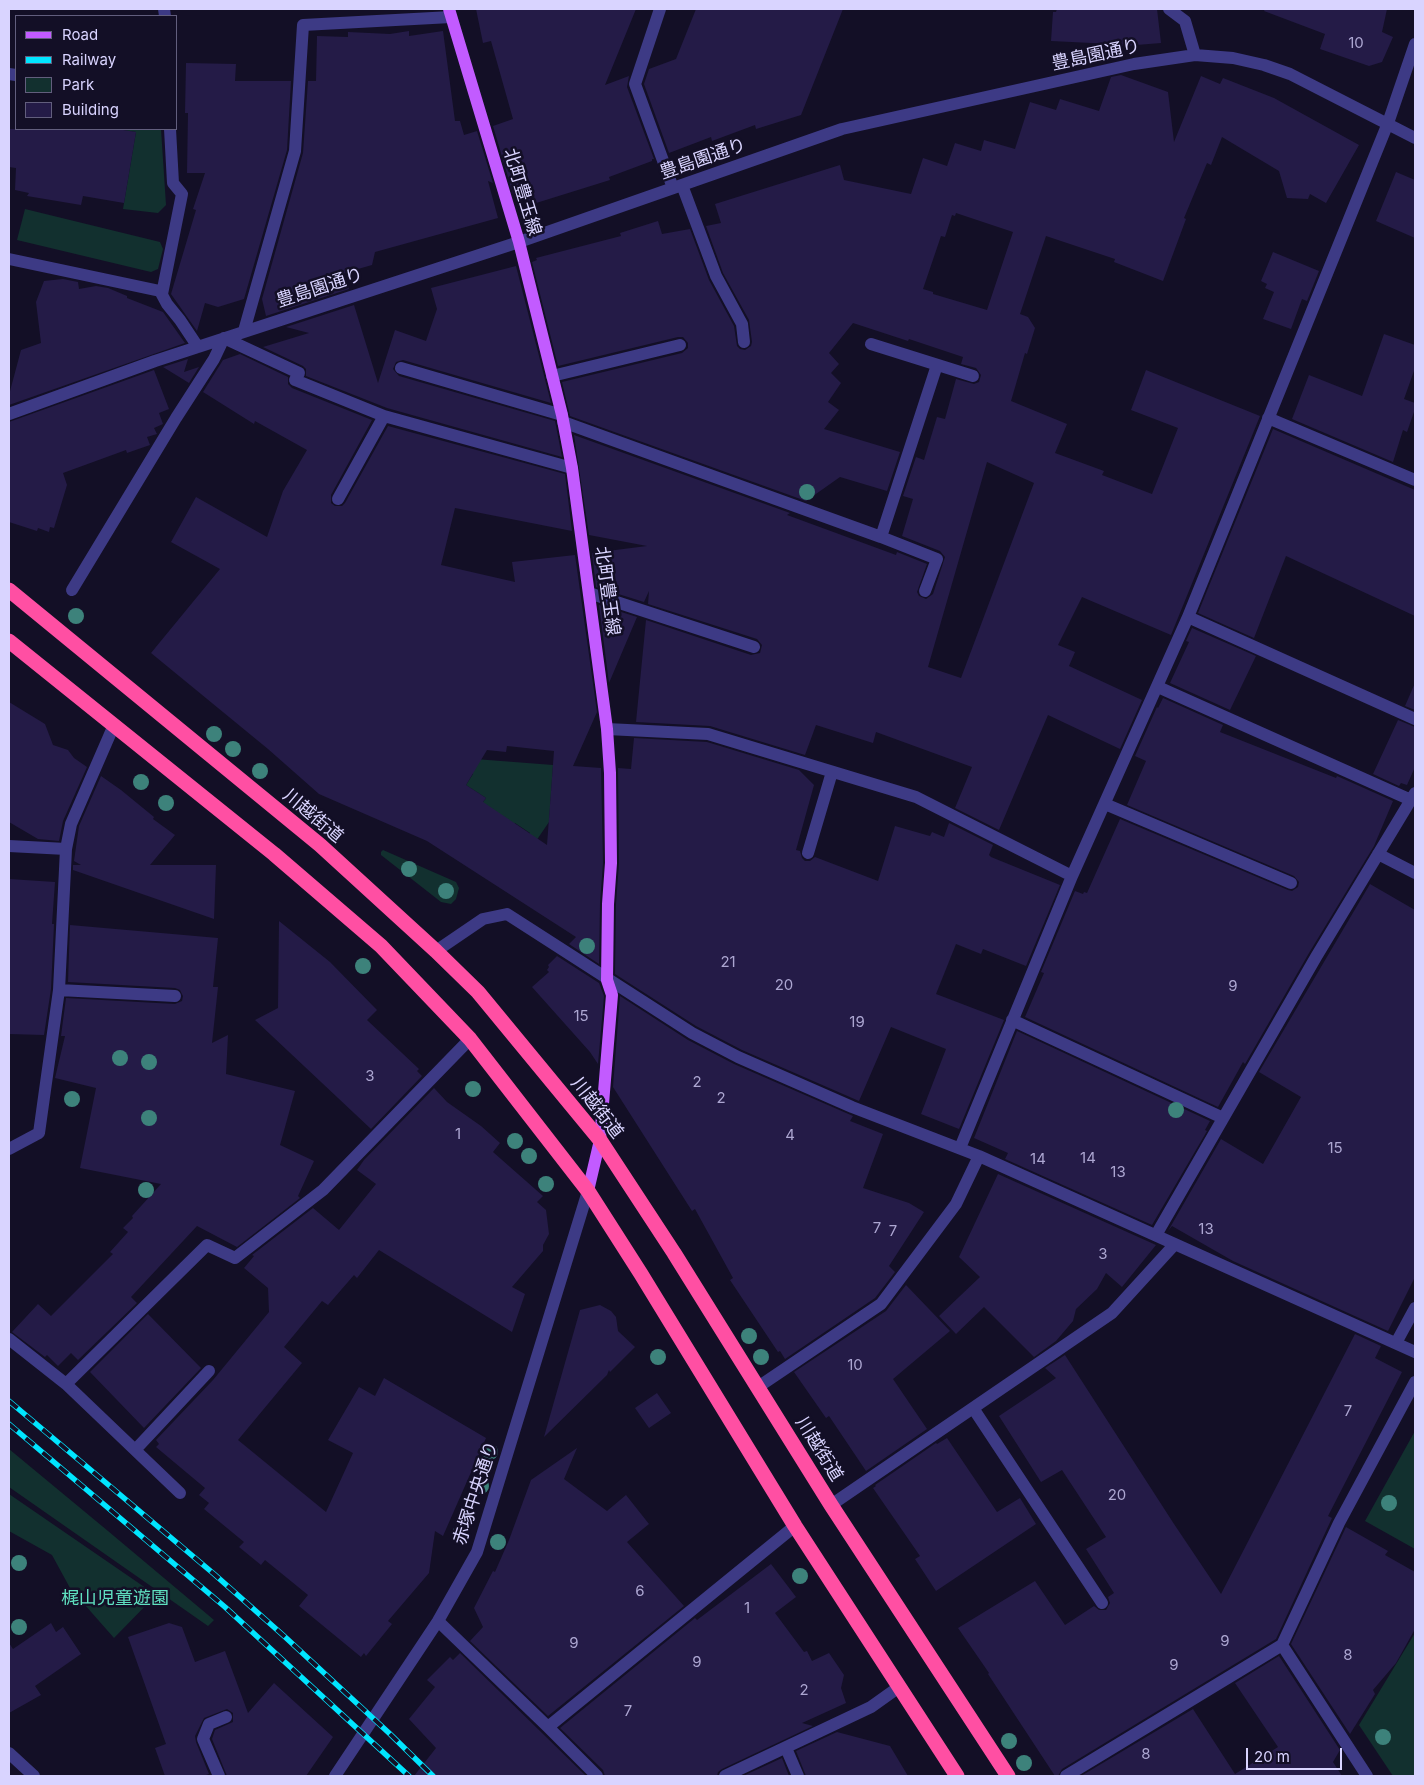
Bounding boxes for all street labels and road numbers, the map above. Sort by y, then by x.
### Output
street label: 豊島園通り [1050,35,1142,75]
street label: 豊島園通り [657,134,749,184]
street label: 北町豊玉線 [499,146,545,238]
street label: 豊島園通り [274,264,366,312]
street label: 北町豊玉線 [590,545,624,637]
street label: 川越街道 [278,785,348,847]
street label: 川越街道 [566,1073,628,1143]
street label: 川越街道 [791,1413,847,1485]
street label: 赤塚中央通り [449,1438,503,1548]

